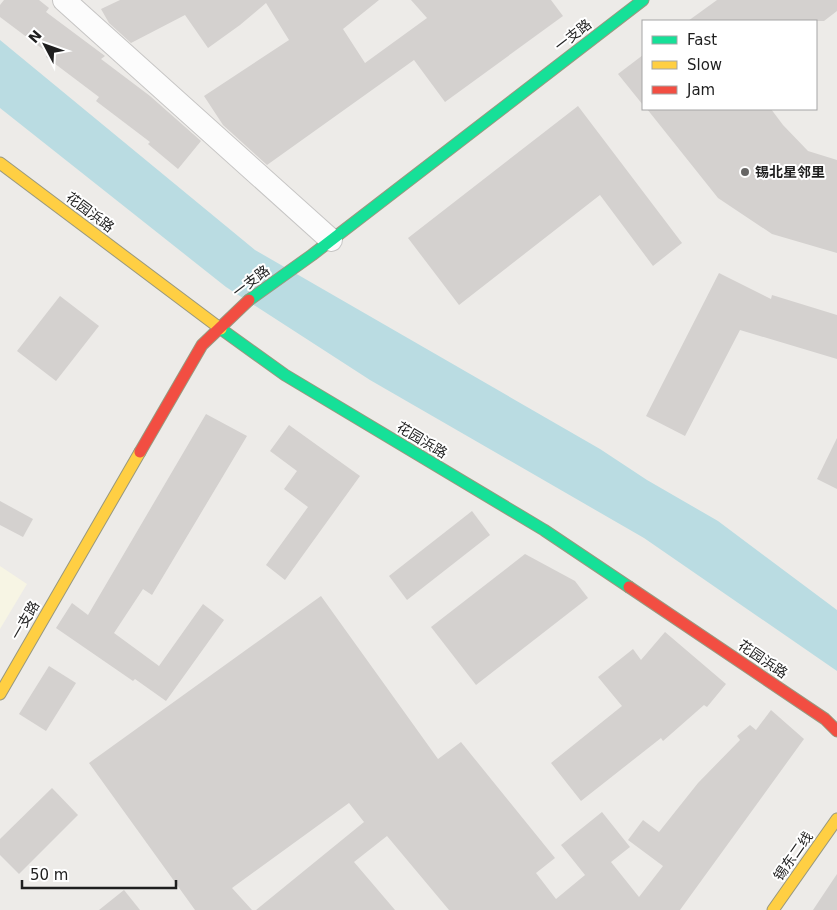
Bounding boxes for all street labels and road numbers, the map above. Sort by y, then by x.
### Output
street label: 一支路 [552,16,594,54]
street label: 花园浜路 [63,189,117,235]
street label: 一支路 [229,262,273,300]
street label: 花园浜路 [394,419,450,461]
street label: 一支路 [8,598,42,642]
street label: 花园浜路 [735,637,791,681]
street label: 锡东二线 [770,828,816,884]

